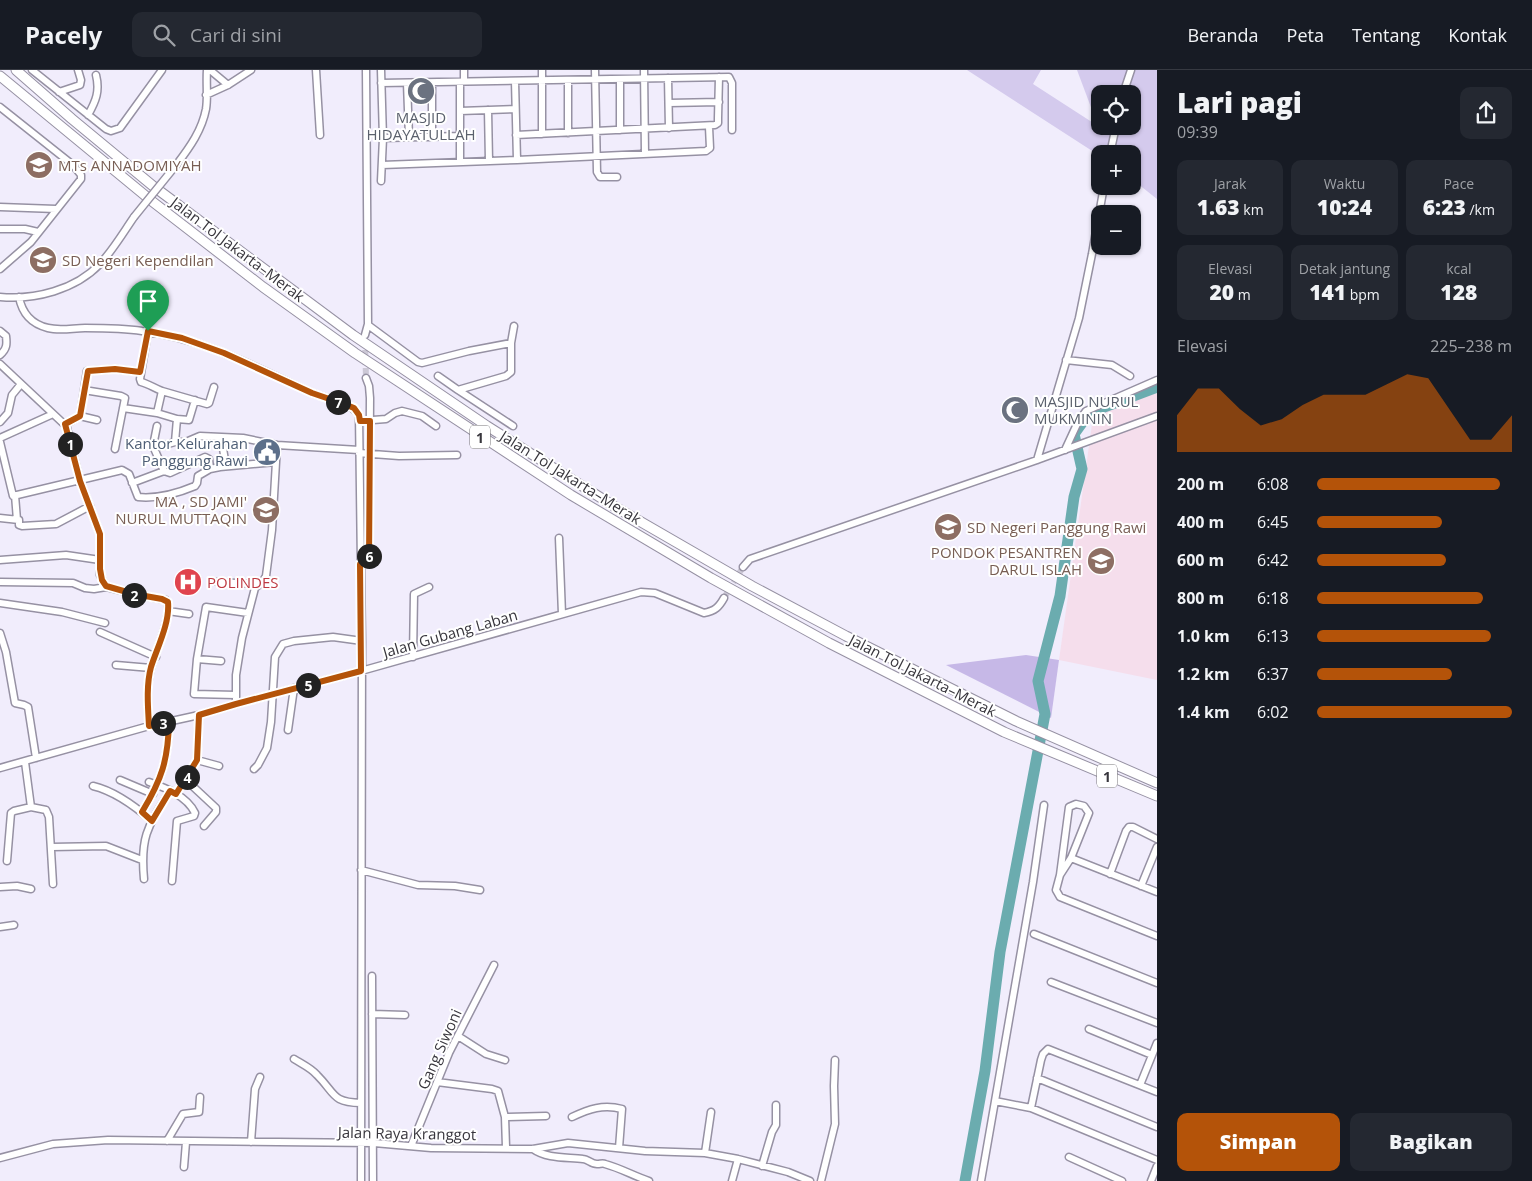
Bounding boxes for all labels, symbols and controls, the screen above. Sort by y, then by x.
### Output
search box [132,12,482,57]
text: Pacely [25,18,102,51]
icon: search [150,21,178,49]
text: Cari di sini [190,22,282,48]
text: Beranda [1187,23,1259,47]
text: Peta [1287,23,1324,47]
text: Tentang [1352,23,1420,47]
text: Kontak [1448,23,1507,47]
mosque icon: MASJID HIDAYATULLAH [406,76,436,106]
text: Lari pagi [1177,83,1302,121]
map controls [1091,85,1141,255]
button: locate [1091,85,1141,135]
button: share [1460,87,1512,139]
place label: MASJID HIDAYATULLAH [367,107,475,144]
text: 09:39 [1177,121,1218,143]
button: + [1091,145,1141,195]
school or university icon: MTs ANNADOMIYAH [24,150,54,180]
place label: MTs ANNADOMIYAH [58,155,202,175]
text: Jarak [1214,174,1246,193]
text: Waktu [1324,174,1365,193]
text: Pace [1443,174,1474,193]
street label: Jalan Tol Jakarta–Merak [165,191,309,306]
text: 1.63 [1197,193,1240,221]
text: 10:24 [1317,193,1372,221]
text: 6:23 [1423,193,1466,221]
text: km [1240,200,1264,219]
text: /km [1466,200,1495,219]
button: − [1091,205,1141,255]
school or university icon: SD Negeri Kependilan [28,245,58,275]
place label: SD Negeri Kependilan [62,250,214,270]
text: Elevasi [1208,259,1252,278]
text: Detak jantung [1299,259,1390,278]
text: kcal [1446,259,1472,278]
text: 20 [1210,278,1234,306]
text: 141 [1309,278,1346,306]
text: 128 [1440,278,1477,306]
pin [127,280,169,331]
text: m [1234,285,1251,304]
text: bpm [1346,285,1380,304]
icon: arrive [134,287,162,315]
text: Elevasi [1177,335,1227,357]
text: 225–238 m [1430,335,1512,357]
pin: 7 [326,390,350,414]
place label: MASJID NURUL MUKMININ [1034,391,1139,428]
text: 7 [334,393,343,412]
mosque icon: MASJID NURUL MUKMININ [1000,395,1030,425]
street label: Jalan Tol Jakarta–Merak [495,424,645,529]
road number: 1 [470,426,490,448]
pin: 1 [58,432,82,456]
place label: Kantor Kelurahan Panggung Rawi [125,433,248,470]
text: 1 [66,435,75,454]
public building icon: Kantor Kelurahan Panggung Rawi [252,437,282,467]
text: 200 m [1177,473,1224,495]
text: 6:08 [1257,473,1289,495]
place label: MA , SD JAMI' NURUL MUTTAQIN [115,491,247,528]
school or university icon: MA , SD JAMI' NURUL MUTTAQIN [251,495,281,525]
text: 400 m [1177,511,1224,533]
text: 6:45 [1257,511,1289,533]
school or university icon: SD Negeri Panggung Rawi [933,512,963,542]
place label: SD Negeri Panggung Rawi [967,517,1146,537]
place label: PONDOK PESANTREN DARUL ISLAH [931,542,1082,579]
pin: 6 [356,544,382,568]
school or university icon: PONDOK PESANTREN DARUL ISLAH [1086,546,1116,576]
text: 6 [365,547,374,566]
text: 600 m [1177,549,1224,571]
text: 6:42 [1257,549,1289,571]
hospital icon: POLINDES [173,567,203,597]
place label: POLINDES [207,572,278,592]
pin: 2 [122,582,146,608]
text: 2 [130,586,139,605]
text: 800 m [1177,587,1224,609]
text: 6:18 [1257,587,1289,609]
street label: Jalan Gubang Laban [378,604,520,662]
text: 1.0 km [1177,625,1230,647]
text: 6:13 [1257,625,1289,647]
street label: Jalan Tol Jakarta–Merak [844,628,1000,721]
text: 1.2 km [1177,663,1230,685]
text: 6:37 [1257,663,1289,685]
pin: 5 [296,672,320,698]
text: 5 [304,676,313,695]
text: 1.4 km [1177,701,1230,723]
text: 6:02 [1257,701,1289,723]
pin: 3 [150,710,176,736]
text: 3 [159,714,168,733]
pin: 4 [174,764,200,790]
road number: 1 [1097,764,1117,788]
text: 4 [183,768,192,787]
street label: Gang Siwoni [412,1006,466,1092]
button: Simpan [1177,1113,1340,1171]
button: Bagikan [1350,1113,1512,1171]
street label: Jalan Raya Kranggot [336,1122,476,1144]

